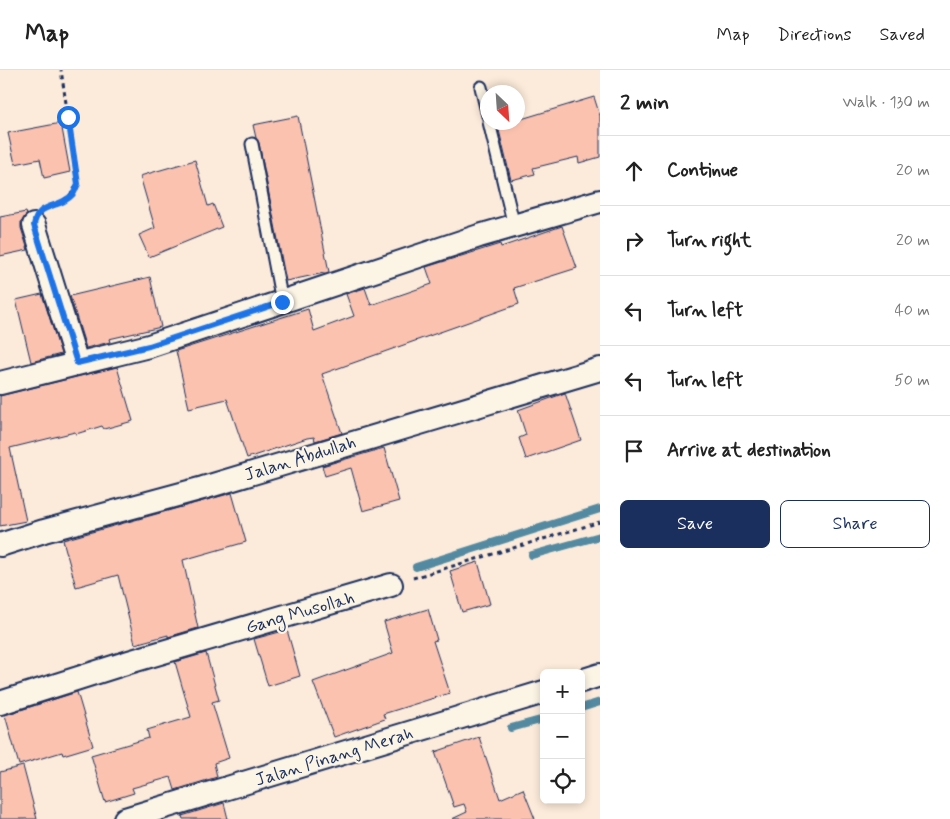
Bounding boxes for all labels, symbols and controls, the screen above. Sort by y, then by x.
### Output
text: Map [25,19,69,50]
text: Map [717,23,750,47]
text: Directions [778,23,852,47]
text: Saved [880,23,925,47]
north arrow [480,85,525,130]
text: 2 min [620,89,669,117]
text: Walk · 130 m [843,92,930,113]
route start [57,106,80,129]
icon: ahead [620,157,648,185]
text: Continue [667,158,738,183]
text: 20 m [896,160,930,181]
icon: right [620,227,648,255]
text: Turn right [667,228,751,253]
text: 20 m [896,230,930,251]
route end [271,291,294,314]
icon: left [620,297,648,325]
text: Turn left [667,298,743,323]
text: 40 m [894,300,930,321]
icon: left [620,367,648,395]
text: Turn left [667,368,743,393]
text: 50 m [894,370,930,391]
street label: Jalan Abdullah [241,431,359,487]
icon: arrive [620,437,648,465]
text: Arrive at destination [667,438,831,463]
button: Save [620,500,770,548]
button: Share [780,500,930,548]
street label: Gang Musollah [243,586,358,641]
map controls [540,669,585,804]
button: + [540,669,585,714]
button: − [540,714,585,759]
street label: Jalan Pinang Merah [252,721,416,792]
button: locate [540,759,585,804]

